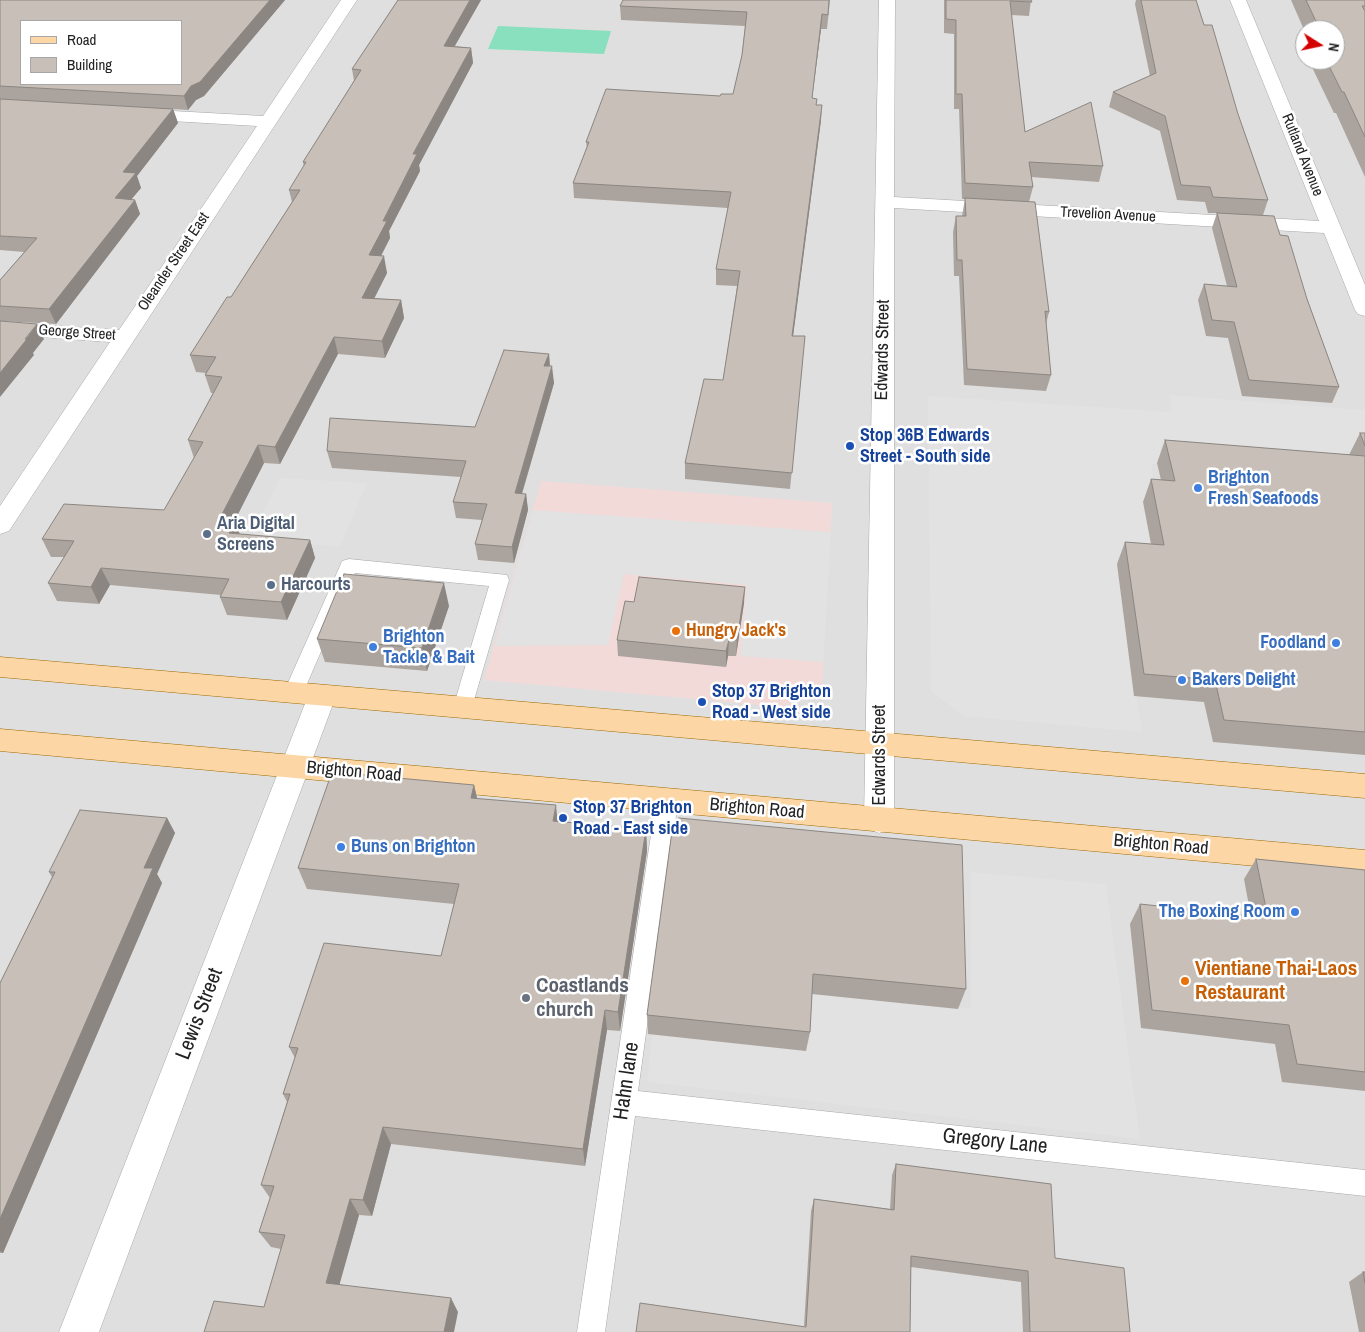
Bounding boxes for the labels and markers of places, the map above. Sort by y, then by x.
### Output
place label: Stop 36B Edwards Street - South side [860,425,990,468]
marker: Stop 36B Edwards Street - South side [844,440,856,452]
place label: Brighton Fresh Seafoods [1208,467,1319,509]
marker: Brighton Fresh Seafoods [1192,482,1204,494]
place label: Aria Digital Screens [217,513,295,556]
marker: Aria Digital Screens [201,528,213,540]
place label: Harcourts [281,574,351,596]
marker: Harcourts [265,579,277,591]
place label: Hungry Jack's [686,620,786,642]
marker: Hungry Jack's [670,625,682,637]
place label: Brighton Tackle & Bait [383,626,475,669]
place label: Foodland [1260,632,1326,654]
marker: Foodland [1330,637,1342,649]
marker: Brighton Tackle & Bait [367,641,379,653]
place label: Bakers Delight [1192,669,1295,691]
marker: Bakers Delight [1176,674,1188,686]
place label: Stop 37 Brighton Road - West side [712,681,831,724]
marker: Stop 37 Brighton Road - West side [696,696,708,708]
place label: Stop 37 Brighton Road - East side [573,797,692,840]
marker: Stop 37 Brighton Road - East side [557,812,569,824]
place label: Buns on Brighton [351,836,476,858]
marker: Buns on Brighton [335,841,347,853]
place label: The Boxing Room [1159,901,1285,923]
marker: The Boxing Room [1289,906,1301,918]
place label: Vientiane Thai-Laos Restaurant [1195,956,1357,1006]
place label: Coastlands church [536,973,629,1023]
marker: Vientiane Thai-Laos Restaurant [1179,975,1191,987]
marker: Coastlands church [520,992,532,1004]

